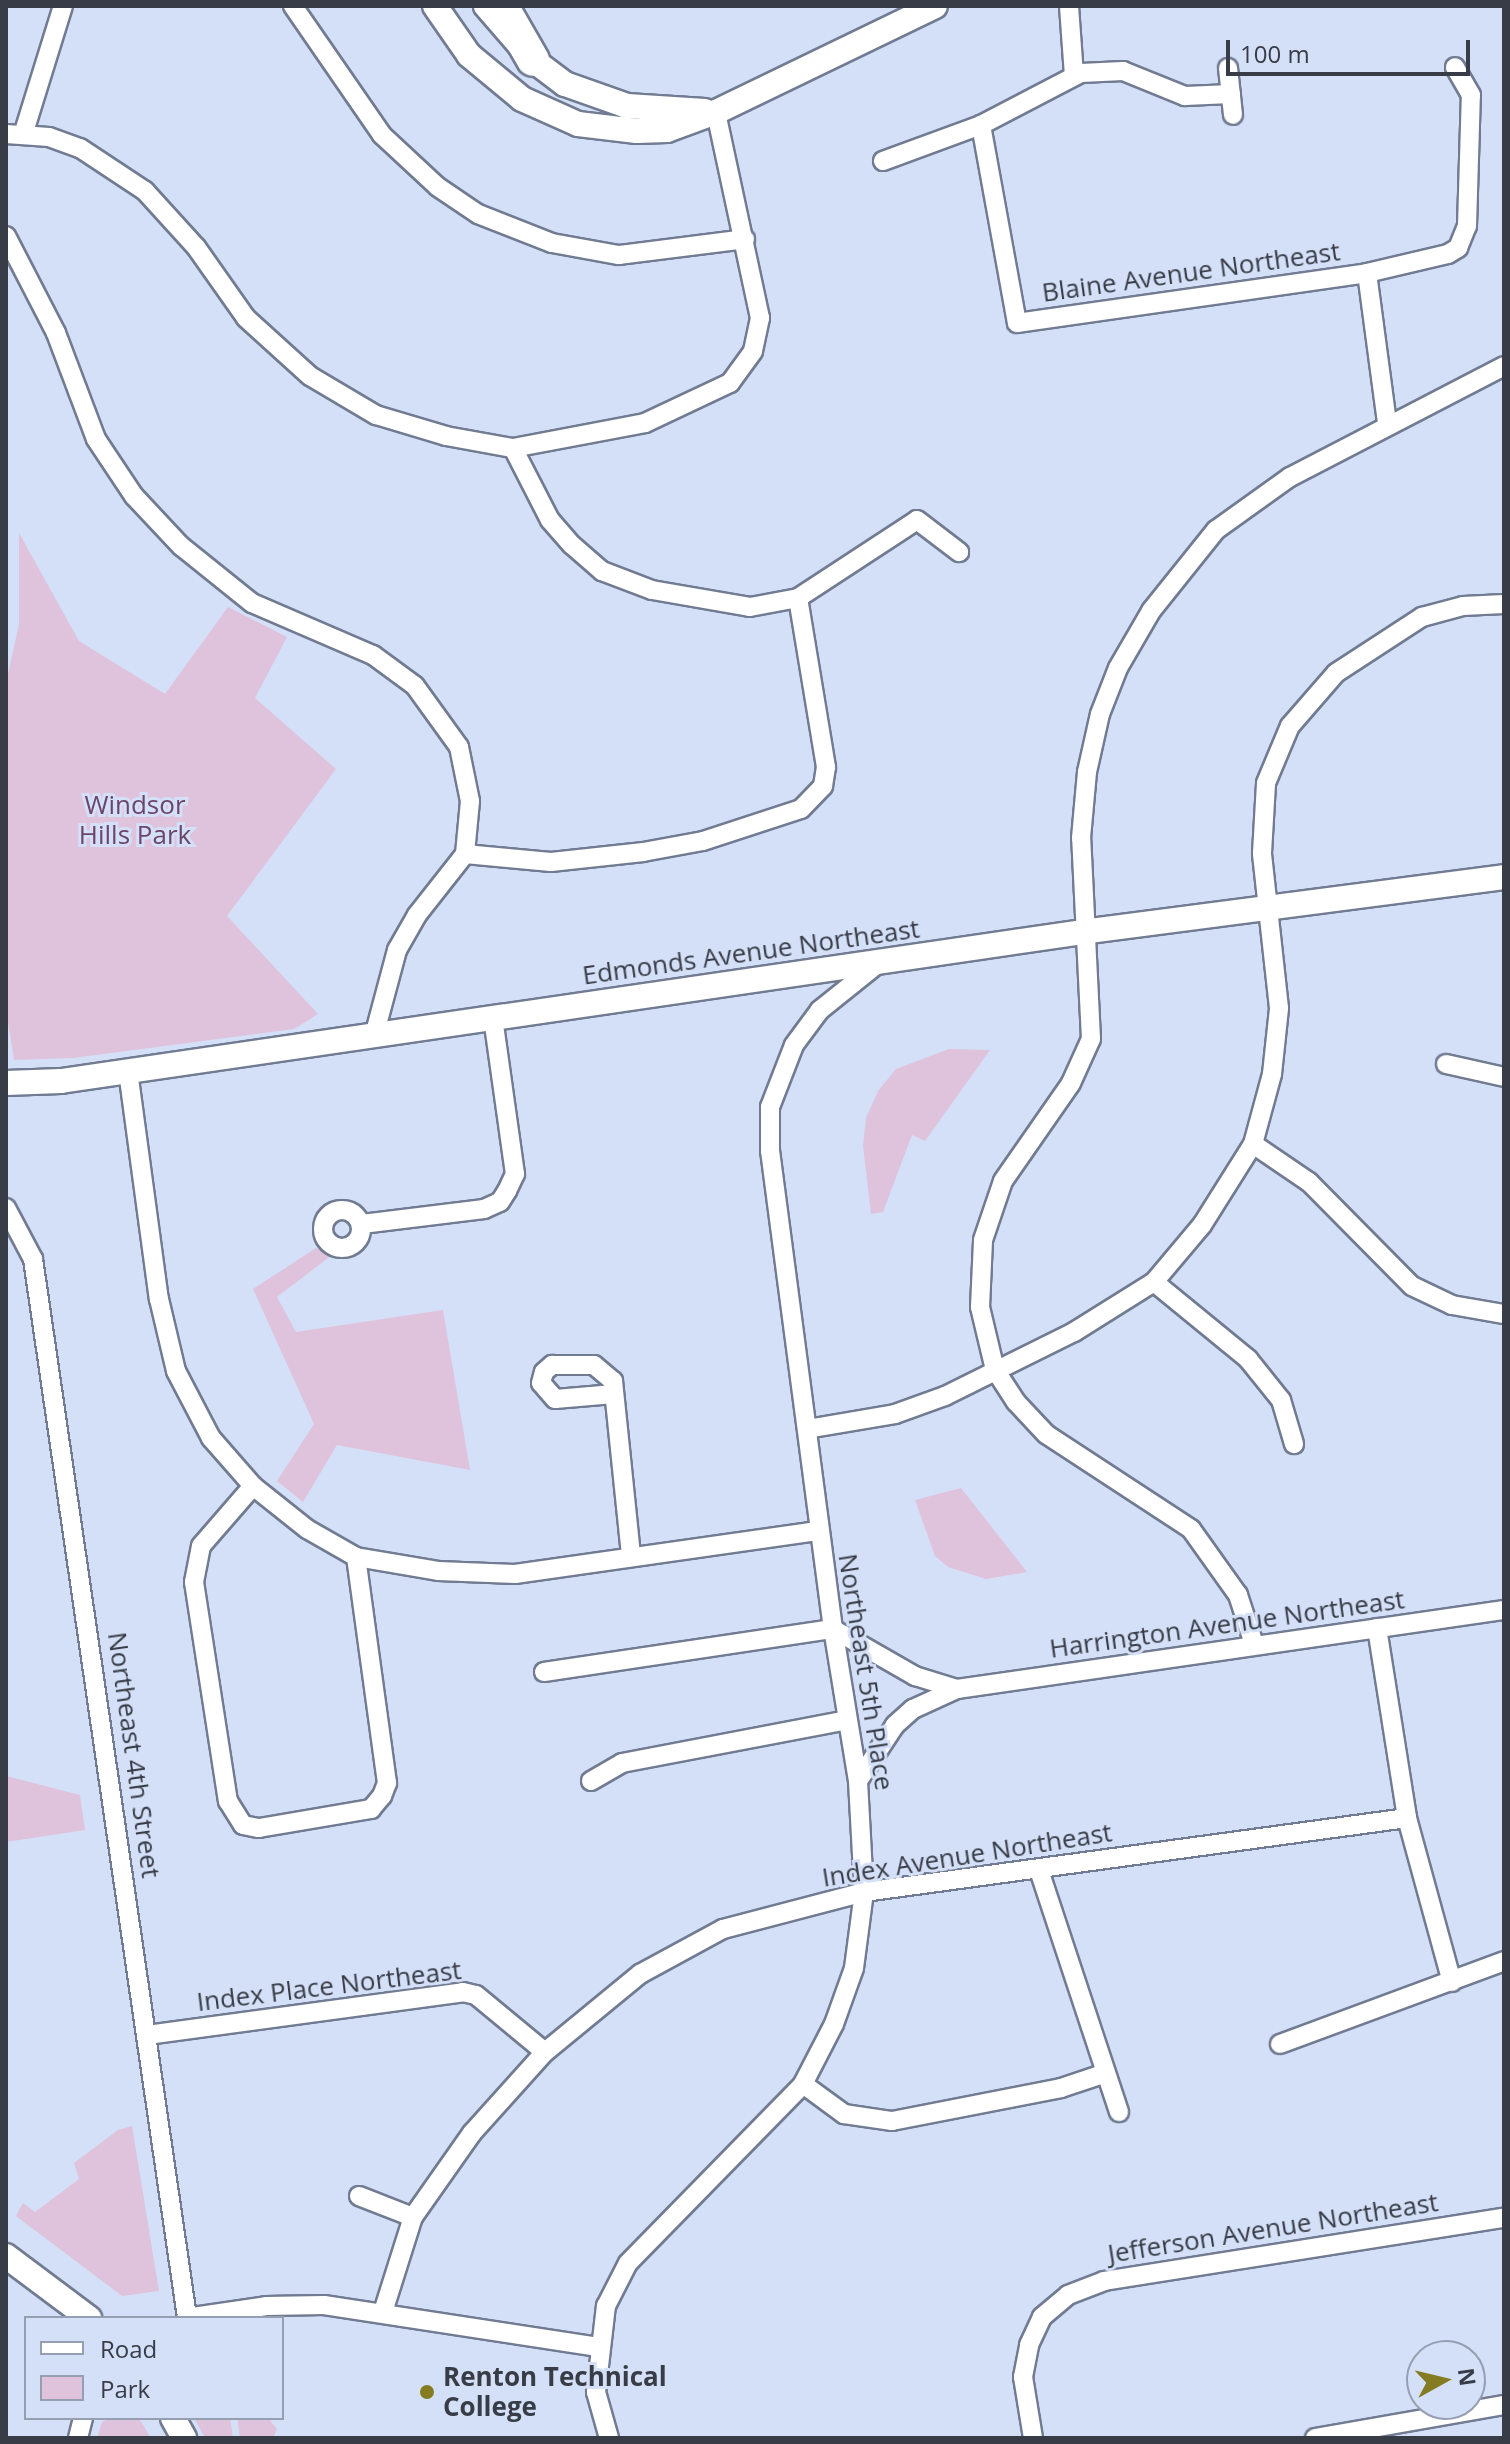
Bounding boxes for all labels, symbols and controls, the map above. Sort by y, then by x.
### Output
scale bar [1230,24,1474,74]
text: 100 m [1240,37,1310,70]
street label: Blaine Avenue Northeast [1040,236,1342,308]
park label: Windsor Hills Park [79,789,191,850]
street label: Edmonds Avenue Northeast [580,913,922,991]
street label: Northeast 5th Place [832,1552,900,1792]
street label: Harrington Avenue Northeast [1048,1584,1406,1664]
street label: Northeast 4th Street [101,1630,167,1880]
street label: Index Avenue Northeast [820,1817,1114,1893]
street label: Index Place Northeast [195,1954,463,2018]
street label: Jefferson Avenue Northeast [1106,2186,1440,2270]
legend [24,2316,284,2420]
text: Road [100,2332,157,2365]
north arrow [1406,2340,1486,2420]
place label: Renton Technical College [443,2361,667,2422]
text: N [1452,2366,1484,2388]
text: Park [100,2372,150,2405]
marker: Renton Technical College [418,2383,436,2401]

